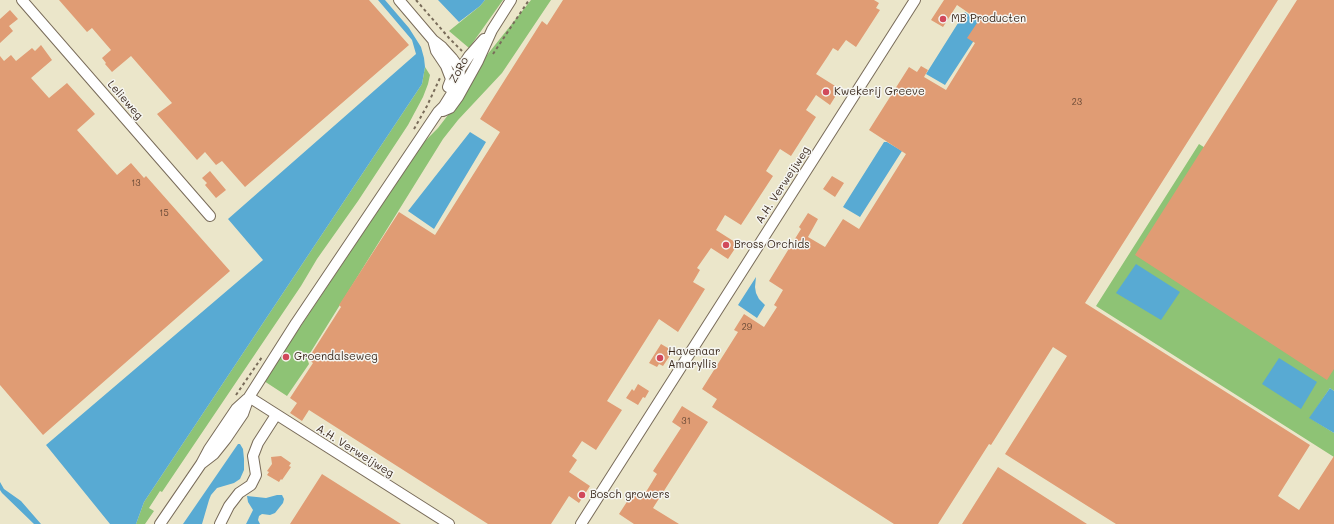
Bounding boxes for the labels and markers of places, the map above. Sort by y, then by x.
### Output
place label: MB Producten [951,12,1026,26]
marker: MB Producten [938,14,948,24]
place label: Kwekerij Greeve [834,85,925,99]
marker: Kwekerij Greeve [821,87,831,97]
place label: Bross Orchids [734,238,810,252]
marker: Bross Orchids [721,240,731,250]
place label: Havenaar Amaryllis [668,345,721,371]
place label: Groendalseweg [294,350,378,364]
marker: Groendalseweg [281,352,291,362]
marker: Havenaar Amaryllis [655,353,665,363]
place label: Bosch growers [590,488,670,502]
marker: Bosch growers [577,490,587,500]

